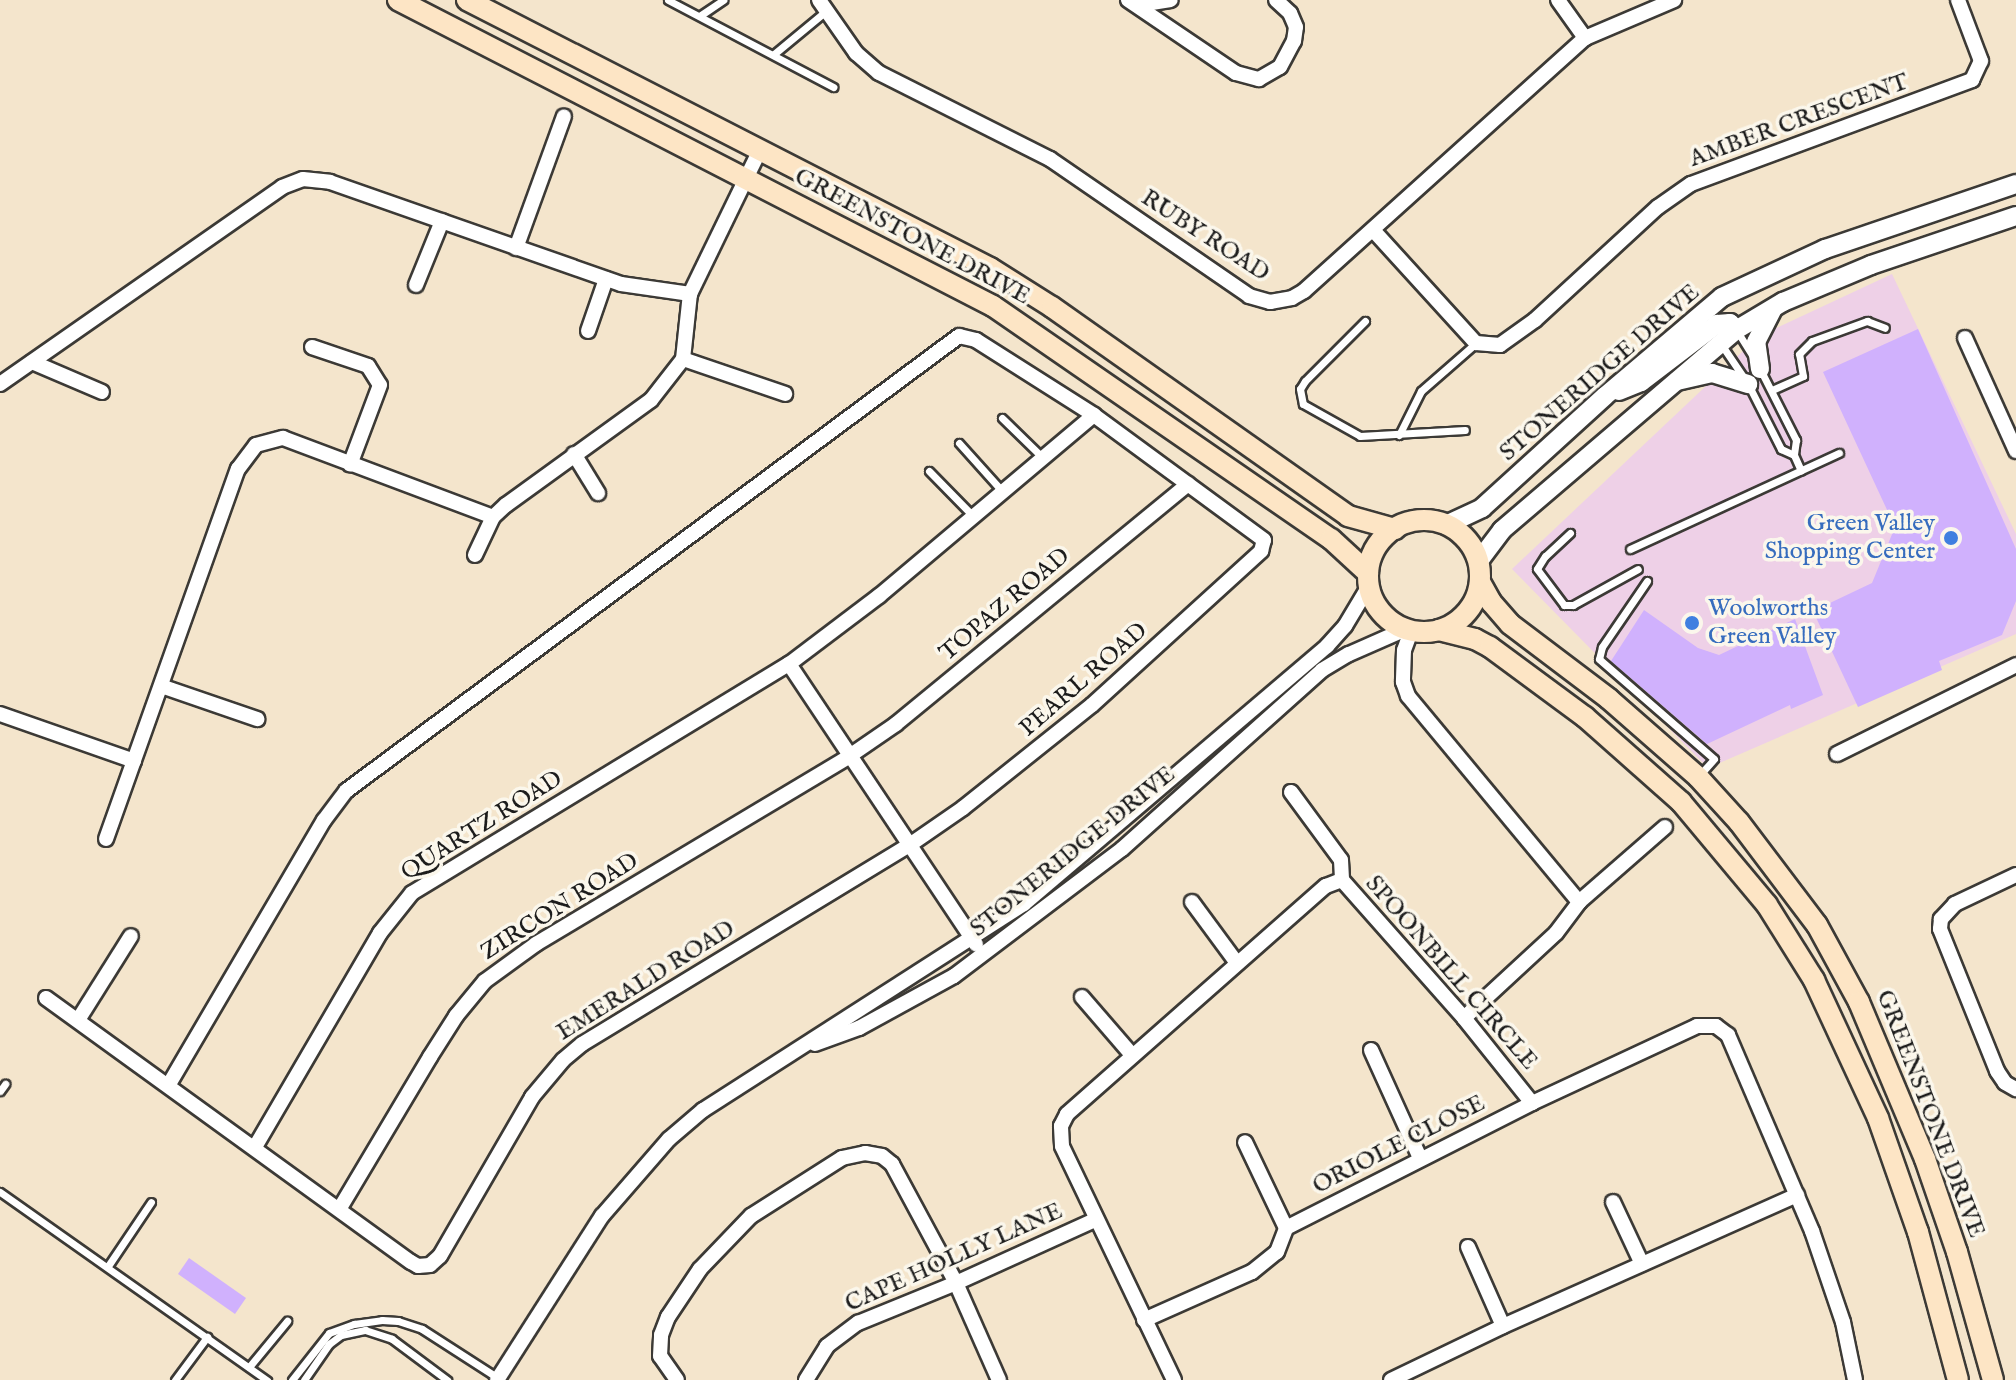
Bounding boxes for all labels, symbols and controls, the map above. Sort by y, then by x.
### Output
street label: AMBER CRESCENT [1686,68,1912,174]
street label: GREENSTONE DRIVE [789,163,1035,311]
street label: RUBY ROAD [1135,184,1275,288]
street label: STONERIDGE DRIVE [1494,278,1706,468]
place label: Green Valley Shopping Center [1765,510,1935,566]
marker: Green Valley Shopping Center [1942,529,1960,547]
street label: TOPAZ ROAD [934,542,1076,668]
place label: Woolworths Green Valley [1708,595,1836,651]
marker: Woolworths Green Valley [1683,614,1701,632]
street label: PEARL ROAD [1014,617,1154,743]
street label: STONERIDGE DRIVE [965,761,1181,943]
street label: QUARTZ ROAD [396,765,568,887]
street label: ZIRCON ROAD [476,847,644,967]
street label: SPOONBILL CIRCLE [1359,870,1543,1076]
street label: EMERALD ROAD [552,915,740,1047]
street label: GREENSTONE DRIVE [1870,986,1990,1242]
street label: ORIOLE CLOSE [1308,1089,1490,1201]
street label: CAPE HOLLY LANE [841,1197,1067,1319]

